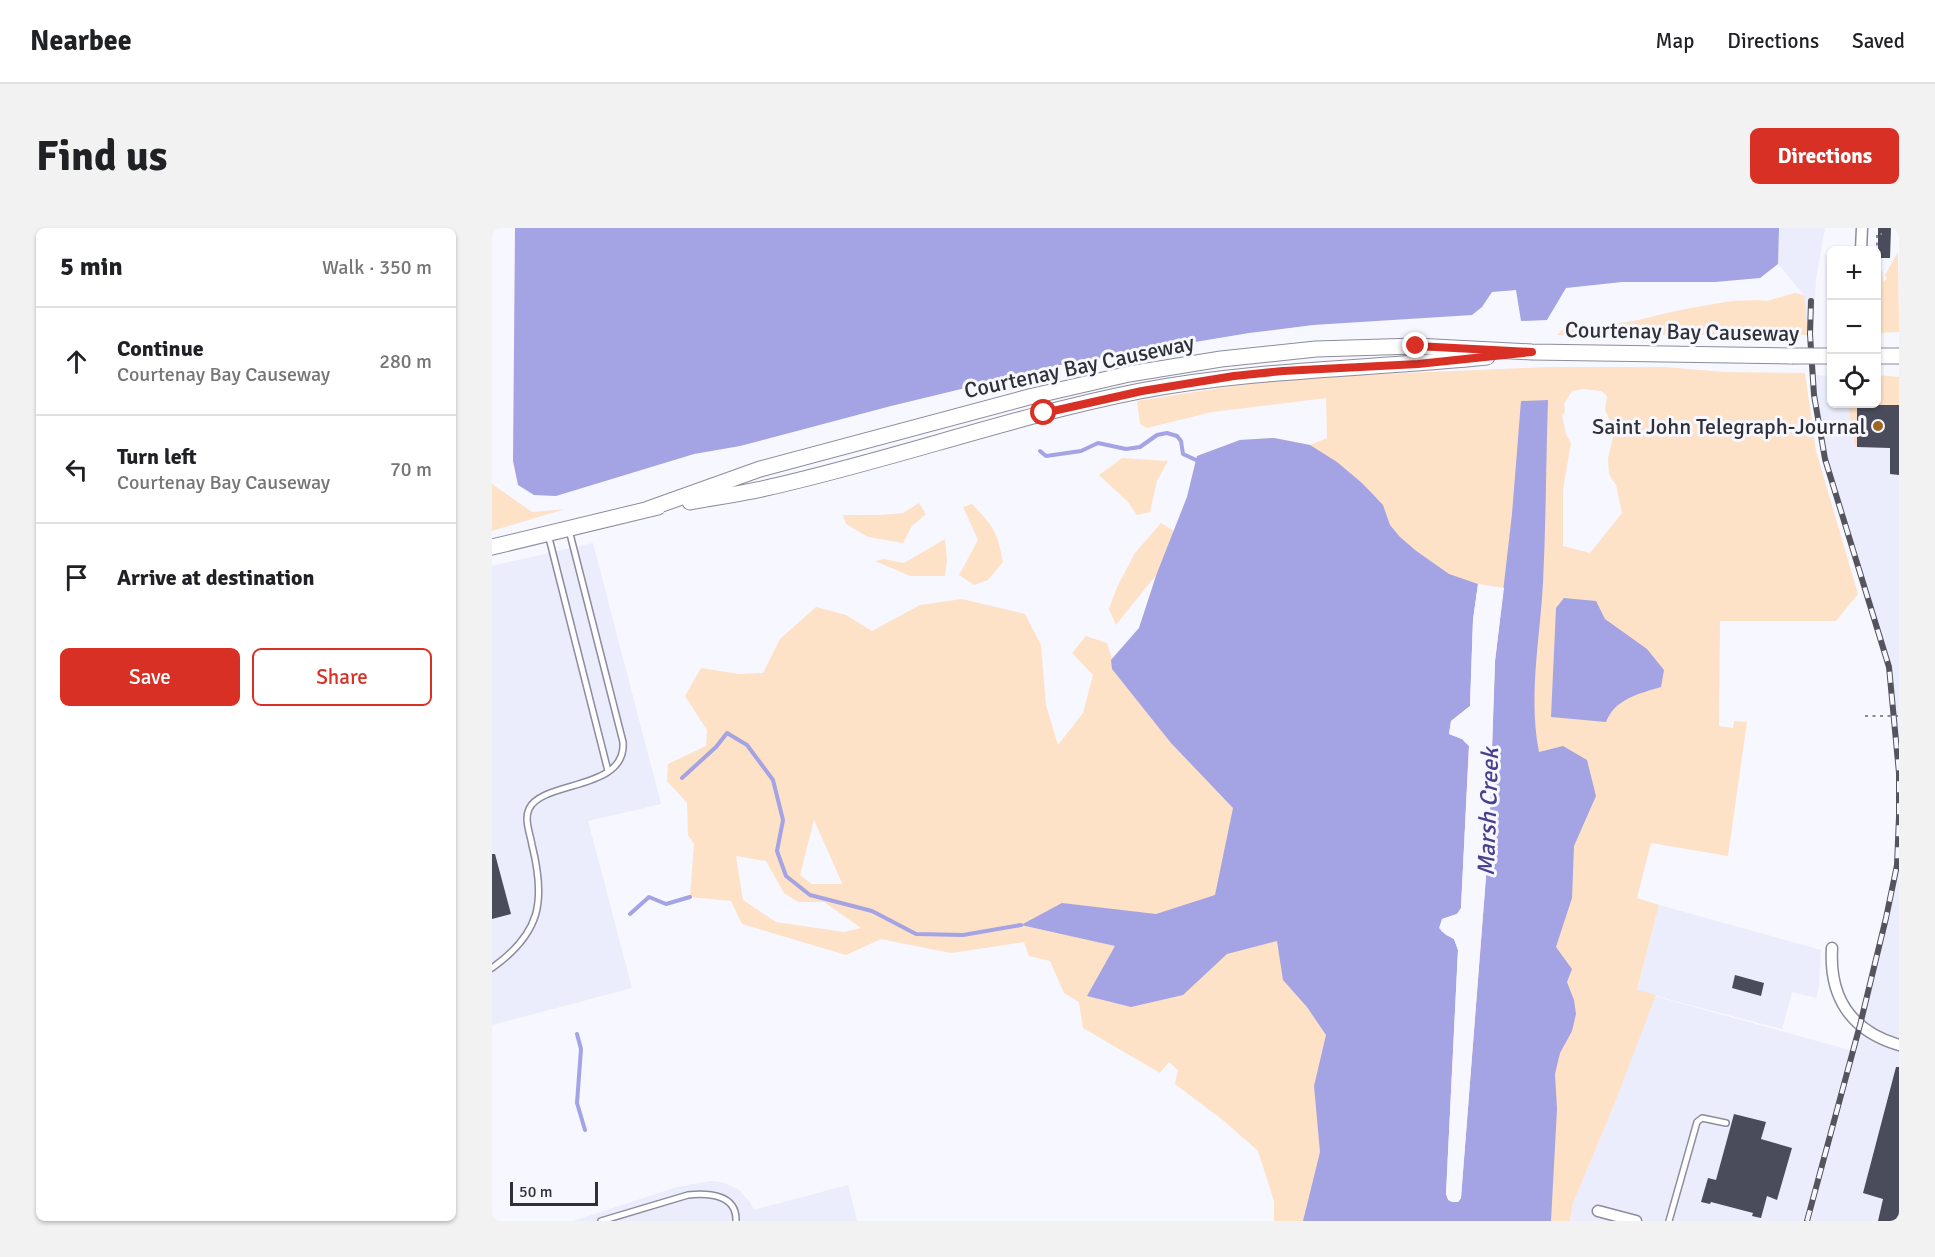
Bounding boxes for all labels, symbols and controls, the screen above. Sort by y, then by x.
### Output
text: Nearbee [30,24,132,58]
text: Map [1656,28,1694,54]
text: Directions [1727,28,1819,54]
text: Saved [1852,28,1905,54]
button: Directions [1750,128,1899,184]
text: Find us [36,131,167,182]
map controls [1827,246,1881,408]
button: + [1827,246,1881,300]
text: 5 min [60,251,123,283]
text: Walk · 350 m [322,255,432,280]
button: − [1827,300,1881,354]
street label: Courtenay Bay Causeway [1565,316,1800,347]
street label: Courtenay Bay Causeway [962,329,1197,404]
route end [1402,332,1428,358]
text: Continue [117,335,204,362]
icon: ahead [60,345,93,378]
text: 280 m [379,349,432,374]
button: locate [1827,354,1881,408]
text: Courtenay Bay Causeway [117,362,330,387]
route start [1030,399,1056,425]
place label: Saint John Telegraph-Journal [1592,413,1866,440]
marker: Saint John Telegraph-Journal [1871,419,1885,433]
text: Turn left [117,443,197,470]
icon: left [60,453,93,486]
text: 70 m [390,457,432,482]
text: Courtenay Bay Causeway [117,470,330,495]
icon: arrive [60,561,93,594]
text: Arrive at destination [117,564,314,591]
button: Save [60,648,240,706]
button: Share [252,648,432,706]
water label: Marsh Creek [1471,745,1505,877]
scale bar [510,1179,598,1206]
text: 50 m [519,1182,553,1202]

